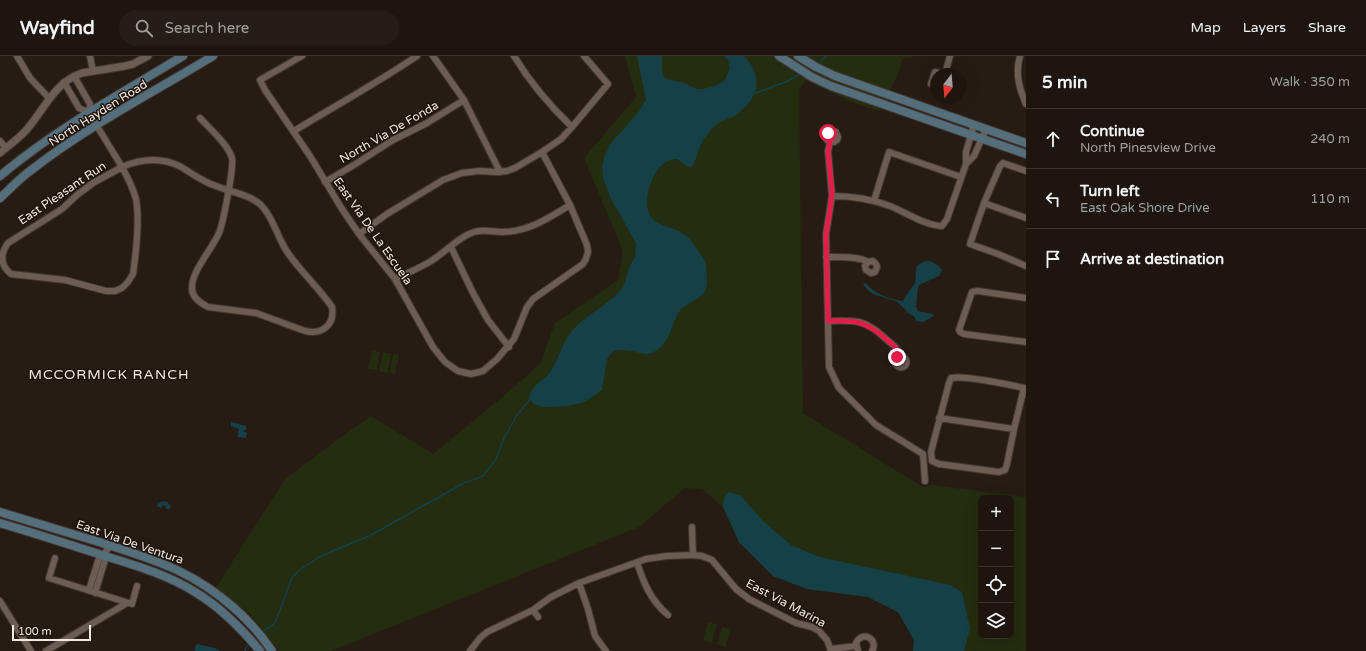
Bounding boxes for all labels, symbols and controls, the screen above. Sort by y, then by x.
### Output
search box [119,10,399,46]
text: Wayfind [20,17,95,39]
icon: search [133,17,155,39]
text: Search here [165,19,249,37]
text: Map [1191,19,1221,36]
text: Layers [1243,19,1286,36]
text: Share [1308,19,1346,36]
north arrow [930,68,966,104]
text: 5 min [1042,72,1087,93]
text: Walk · 350 m [1270,74,1350,90]
street label: North Hayden Road [46,77,150,149]
street label: North Via De Fonda [337,98,441,166]
text: Continue [1080,122,1144,140]
route start [819,124,837,142]
icon: ahead [1042,128,1064,150]
text: 240 m [1310,131,1350,147]
text: North Pinesview Drive [1080,140,1216,156]
street label: East Pleasant Run [15,158,109,228]
street label: East Via De La Escuela [331,175,415,287]
text: Turn left [1080,182,1140,200]
icon: left [1042,188,1064,210]
text: 110 m [1310,191,1350,207]
text: East Oak Shore Drive [1080,200,1210,216]
icon: arrive [1042,248,1064,270]
text: Arrive at destination [1080,250,1224,268]
route end [888,348,906,366]
district label: MCCORMICK RANCH [29,366,189,383]
map controls [978,495,1014,639]
button: + [978,495,1014,531]
street label: East Via De Ventura [75,517,185,567]
button: − [978,531,1014,567]
button: locate [978,567,1014,603]
street label: East Via Marina [744,576,828,630]
button: layers [978,603,1014,639]
scale bar [12,623,91,642]
text: 100 m [18,625,52,638]

